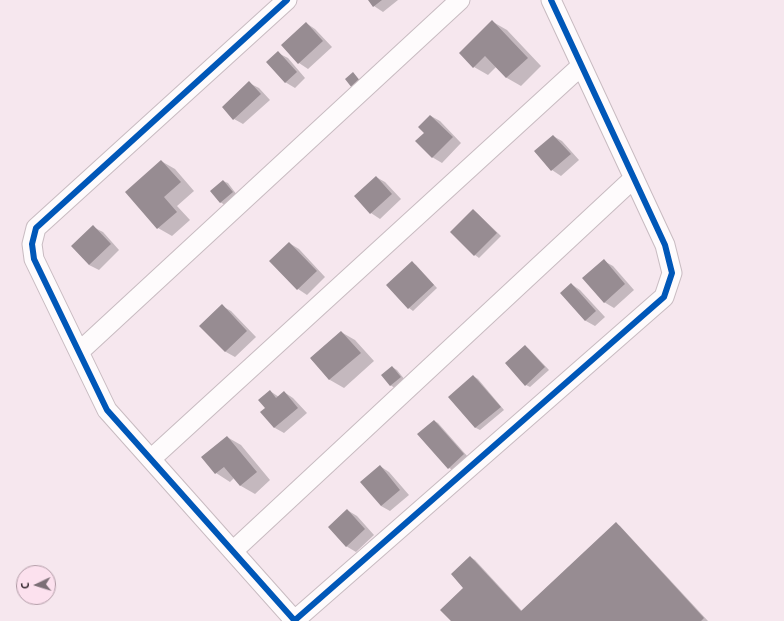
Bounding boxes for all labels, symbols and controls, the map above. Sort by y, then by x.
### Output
north arrow [16,565,56,605]
text: С [18,582,32,589]

